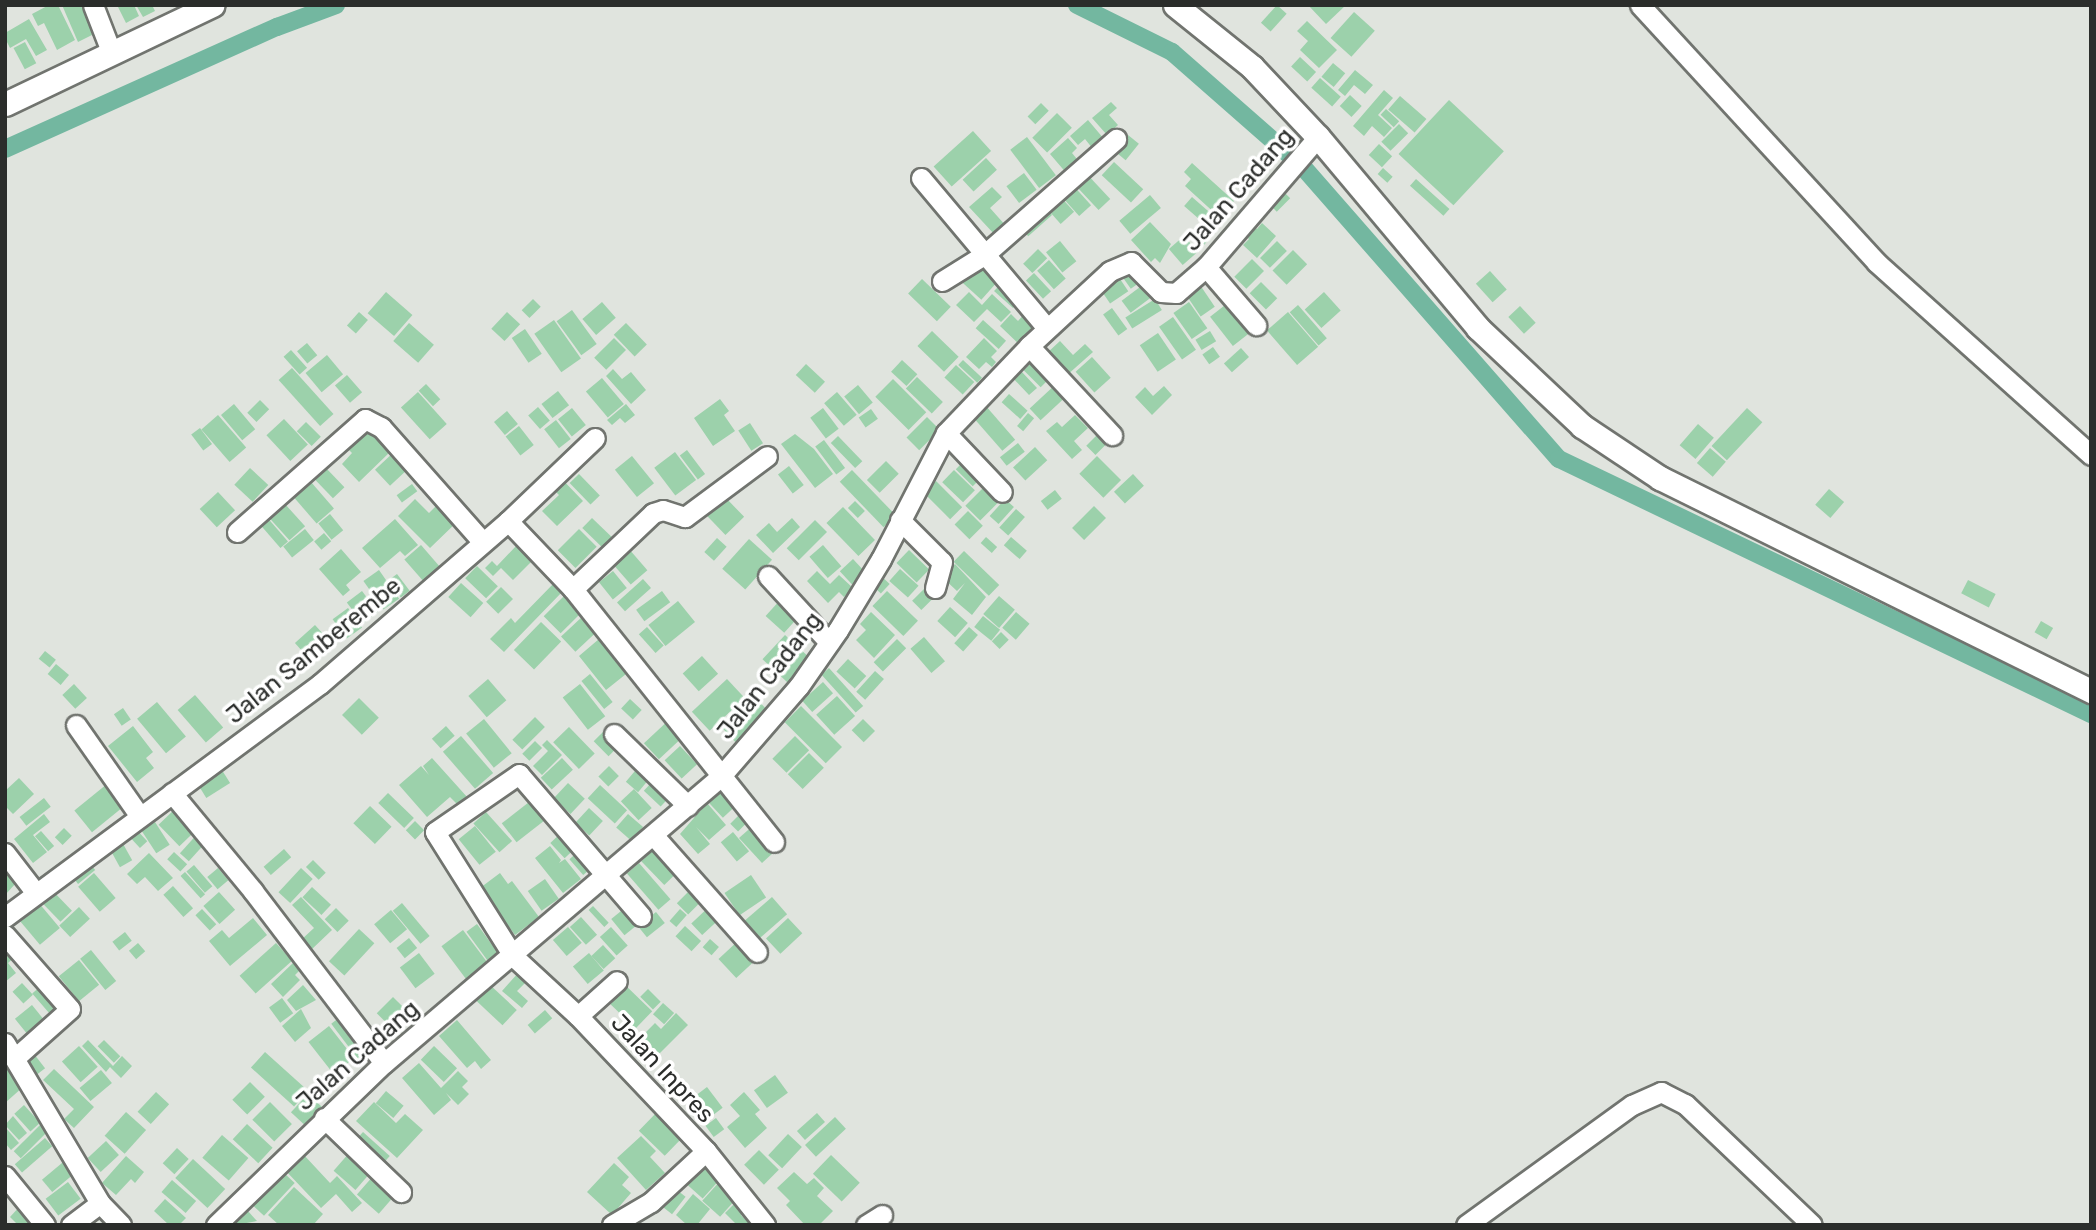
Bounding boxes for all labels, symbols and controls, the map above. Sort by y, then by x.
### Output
street label: Jalan Cadang [1178,123,1300,257]
street label: Jalan Samberembe [221,572,407,730]
street label: Jalan Cadang [711,607,829,745]
street label: Jalan Cadang [291,995,425,1117]
street label: Jalan Inpres [604,1009,720,1129]

